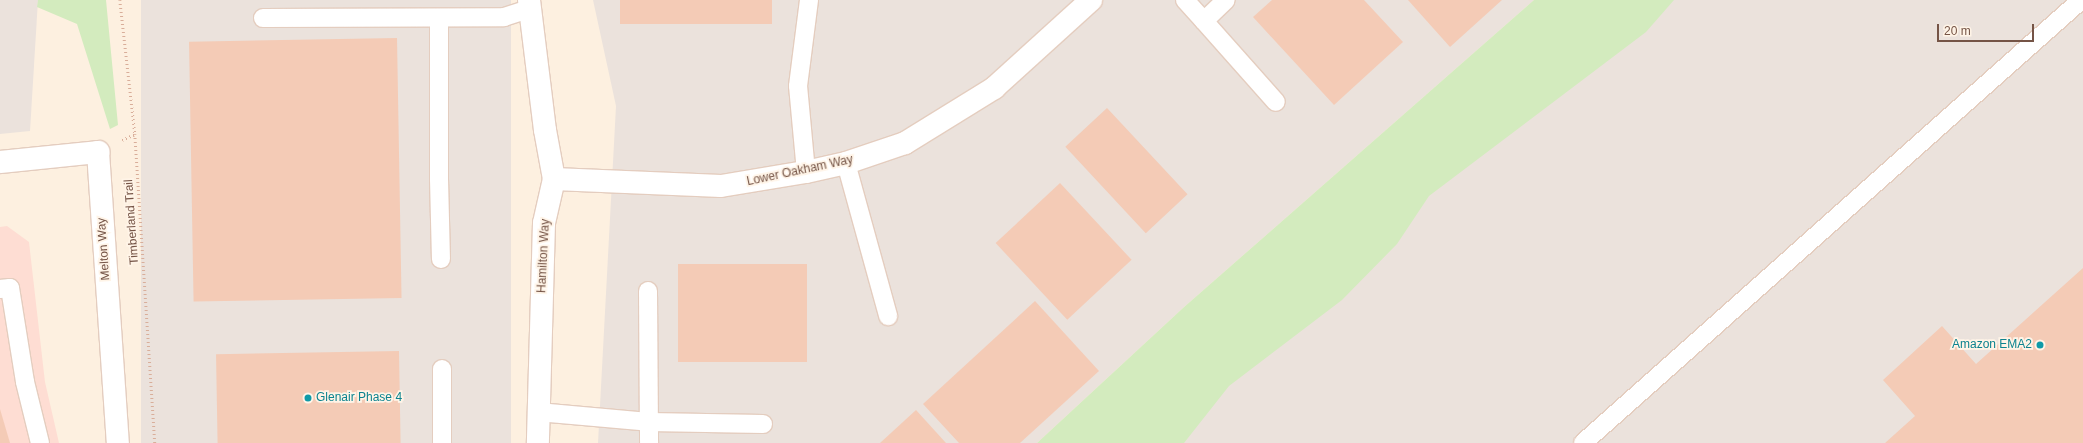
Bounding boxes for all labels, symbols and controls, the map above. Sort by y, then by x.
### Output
scale bar [1939,16,2036,42]
text: 20 m [1944,24,1971,38]
street label: Lower Oakham Way [746,153,854,189]
street label: Timberland Trail [122,179,142,265]
street label: Melton Way [95,217,113,281]
street label: Hamilton Way [535,219,553,293]
place label: Amazon EMA2 [1952,338,2032,352]
marker: Amazon EMA2 [2035,340,2045,350]
place label: Glenair Phase 4 [316,391,402,405]
marker: Glenair Phase 4 [303,393,313,403]

